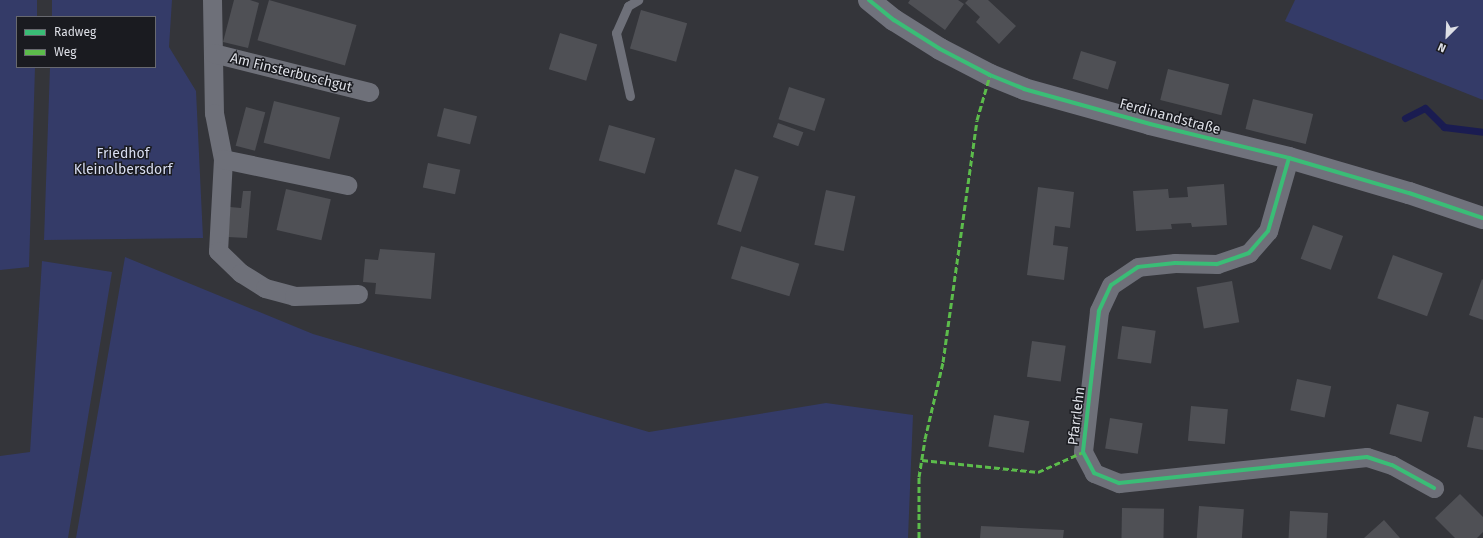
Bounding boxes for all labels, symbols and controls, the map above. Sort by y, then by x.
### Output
legend [16,16,156,68]
north arrow [1427,16,1467,56]
text: Radweg [54,25,96,39]
text: N [1436,40,1448,55]
text: Weg [54,45,77,59]
street label: Am Finsterbuschgut [228,50,354,96]
street label: Ferdinandstraße [1118,95,1222,139]
park label: Friedhof Kleinolbersdorf [74,146,172,178]
street label: Pfarrlehn [1065,386,1089,446]

